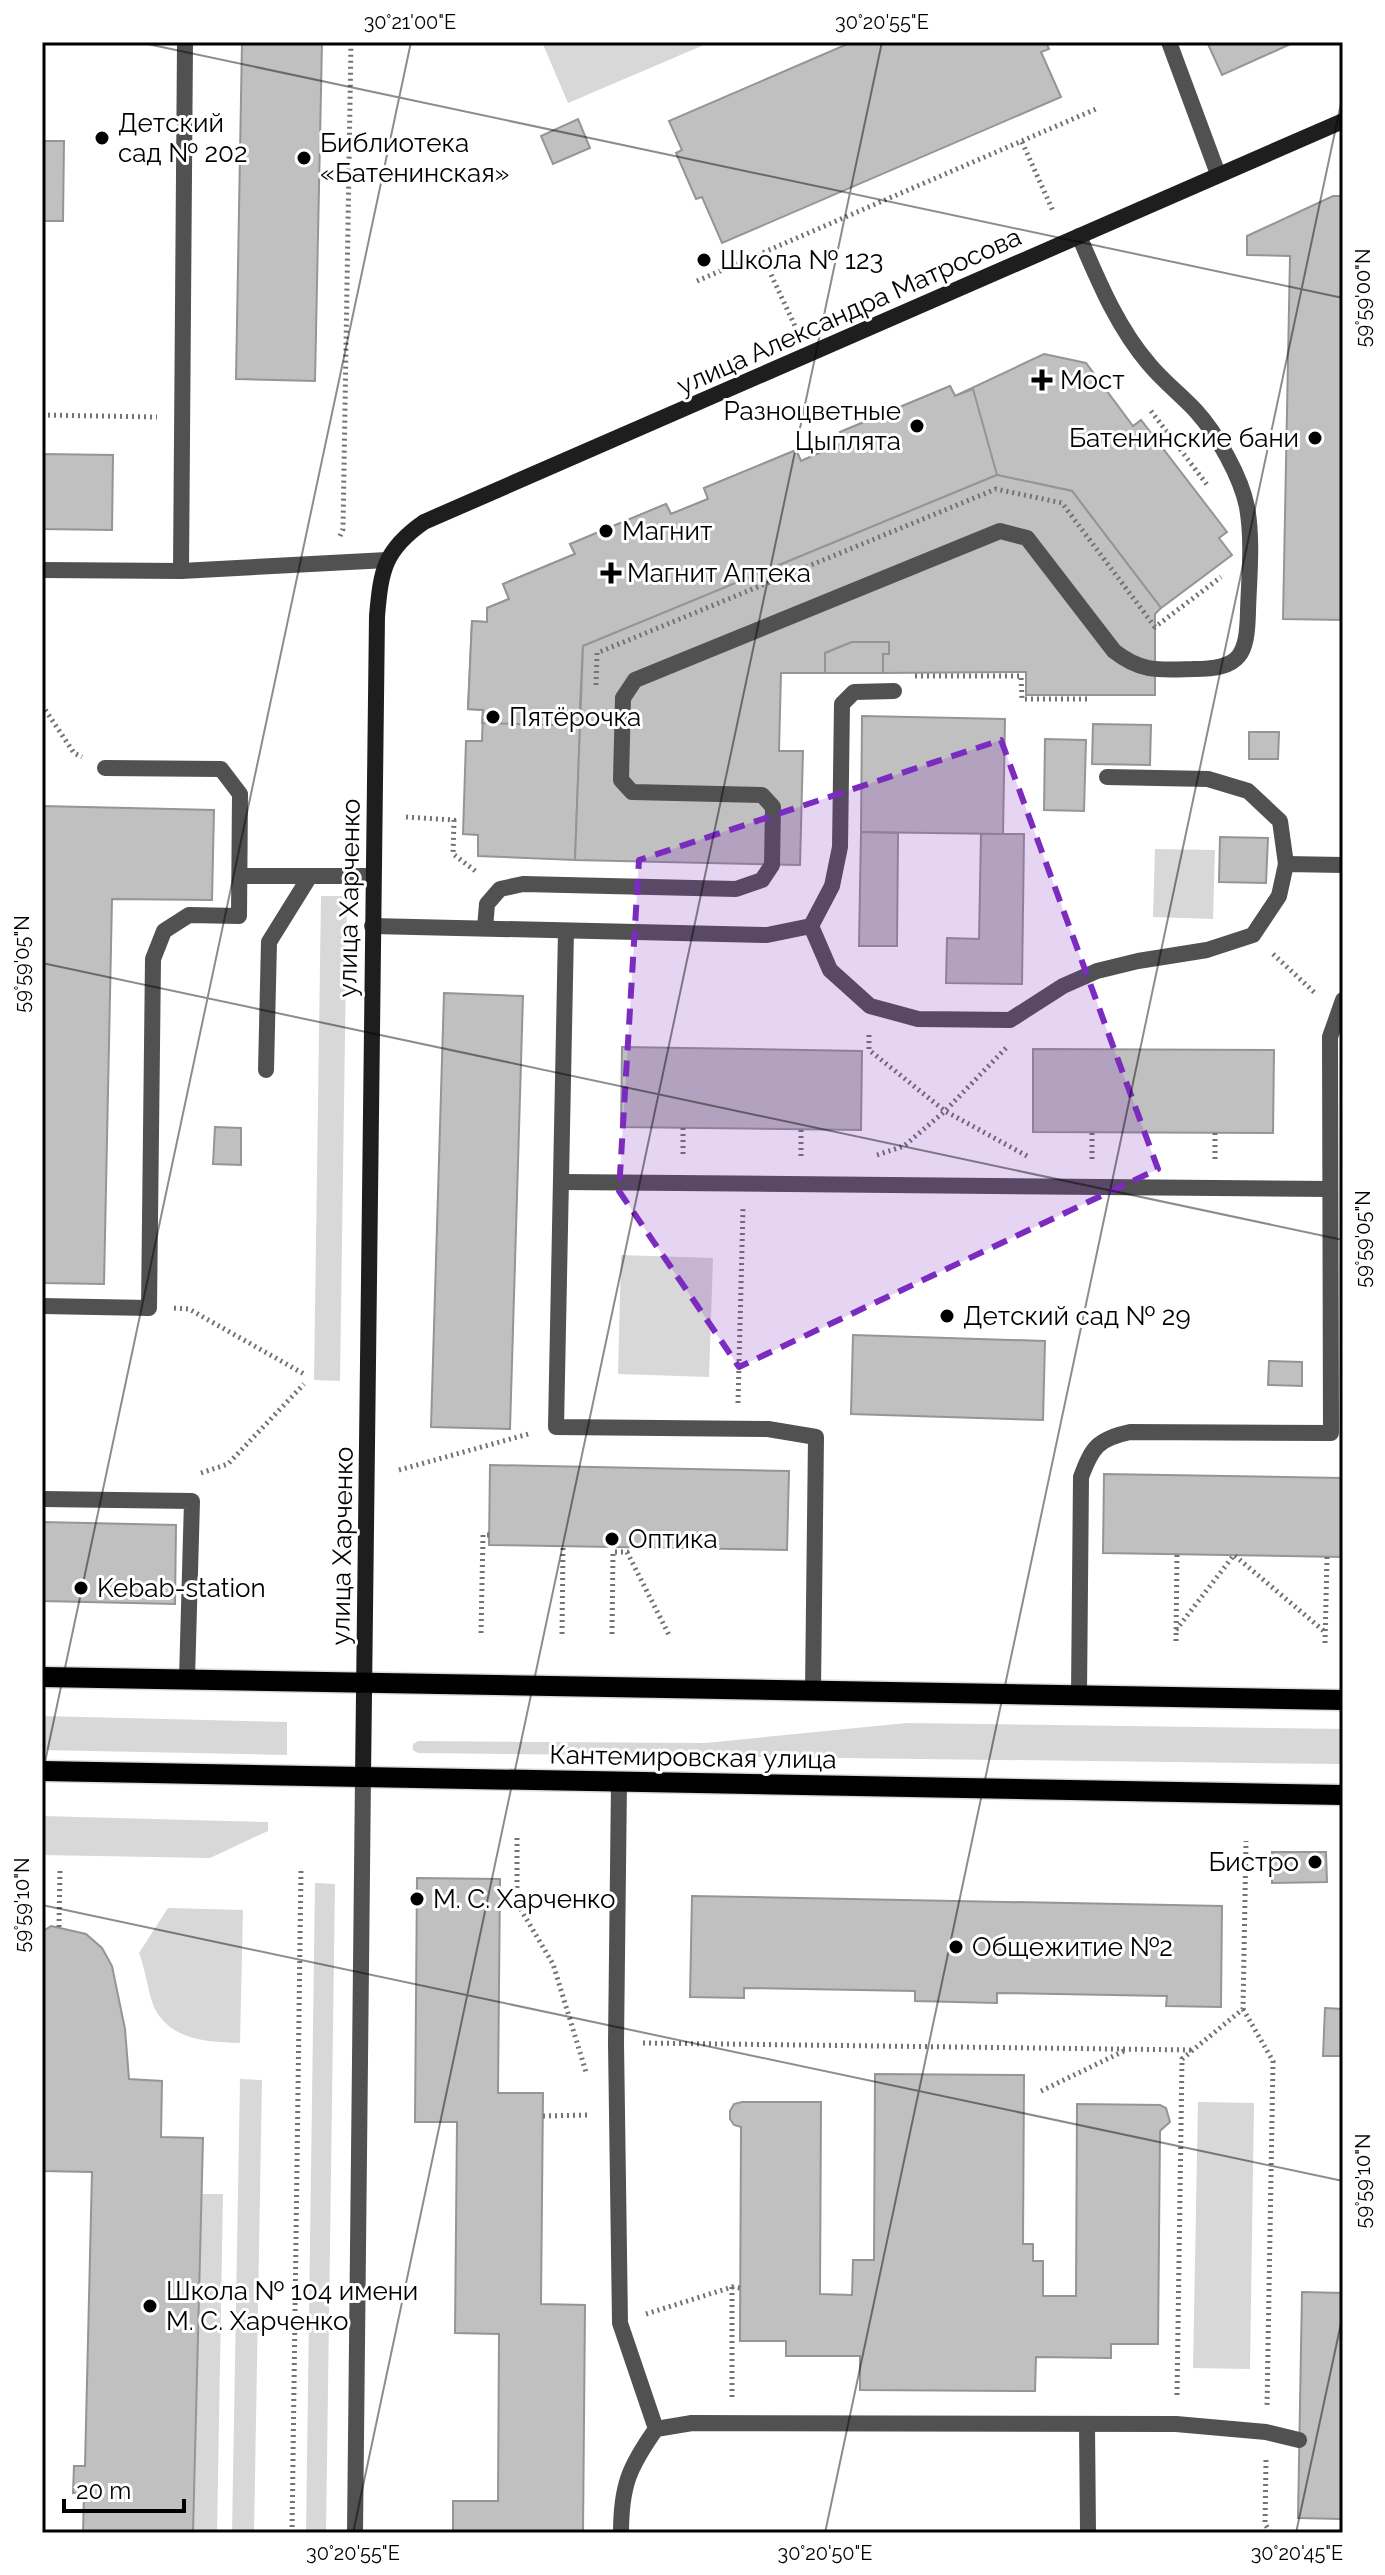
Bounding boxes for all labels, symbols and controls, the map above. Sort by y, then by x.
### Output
text: 30°21'00"E [364,10,456,34]
text: 30°20'55"E [835,10,929,34]
place label: Детский сад № 202 [118,108,247,168]
place label: Библиотека «Батенинская» [320,128,510,188]
marker: Детский сад № 202 [93,129,111,147]
marker: Библиотека «Батенинская» [295,149,313,167]
street label: улица Александра Матросова [672,221,1026,401]
place label: Школа № 123 [720,245,883,275]
text: 59°59'00"N [1351,249,1375,347]
marker: Школа № 123 [695,251,713,269]
place label: Мост [1060,365,1125,395]
marker: Мост [1031,369,1053,391]
place label: Разноцветные Цыплята [724,396,901,456]
marker: Разноцветные Цыплята [908,417,926,435]
place label: Батенинские бани [1069,423,1299,453]
marker: Батенинские бани [1306,429,1324,447]
place label: Магнит [622,516,712,546]
marker: Магнит [597,522,615,540]
place label: Магнит Аптека [627,558,811,588]
marker: Магнит Аптека [602,564,620,582]
place label: Пятёрочка [509,702,641,732]
marker: Пятёрочка [484,708,502,726]
street label: улица Харченко [332,798,366,998]
text: 59°59'05"N [10,915,34,1013]
text: 59°59'05"N [1351,1190,1375,1288]
place label: Детский сад № 29 [963,1301,1191,1331]
marker: Детский сад № 29 [938,1307,956,1325]
street label: улица Харченко [325,1446,359,1646]
place label: Оптика [628,1524,718,1554]
marker: Оптика [603,1530,621,1548]
place label: Kebab-station [97,1573,266,1603]
marker: Kebab-station [72,1579,90,1597]
street label: Кантемировская улица [549,1739,837,1775]
place label: Бистро [1208,1847,1299,1877]
marker: Бистро [1306,1853,1324,1871]
text: 59°59'10"N [10,1857,34,1953]
place label: М. С. Харченко [433,1884,615,1914]
marker: М. С. Харченко [408,1890,426,1908]
place label: Общежитие №2 [972,1932,1173,1962]
marker: Общежитие №2 [947,1938,965,1956]
text: 59°59'10"N [1351,2133,1375,2229]
place label: Школа № 104 имени М. С. Харченко [166,2276,418,2336]
marker: Школа № 104 имени М. С. Харченко [141,2297,159,2315]
scale bar [64,2463,184,2513]
text: 20 m [76,2476,131,2505]
text: 30°20'55"E [306,2541,400,2565]
text: 30°20'50"E [777,2541,873,2565]
text: 30°20'45"E [1251,2541,1343,2565]

